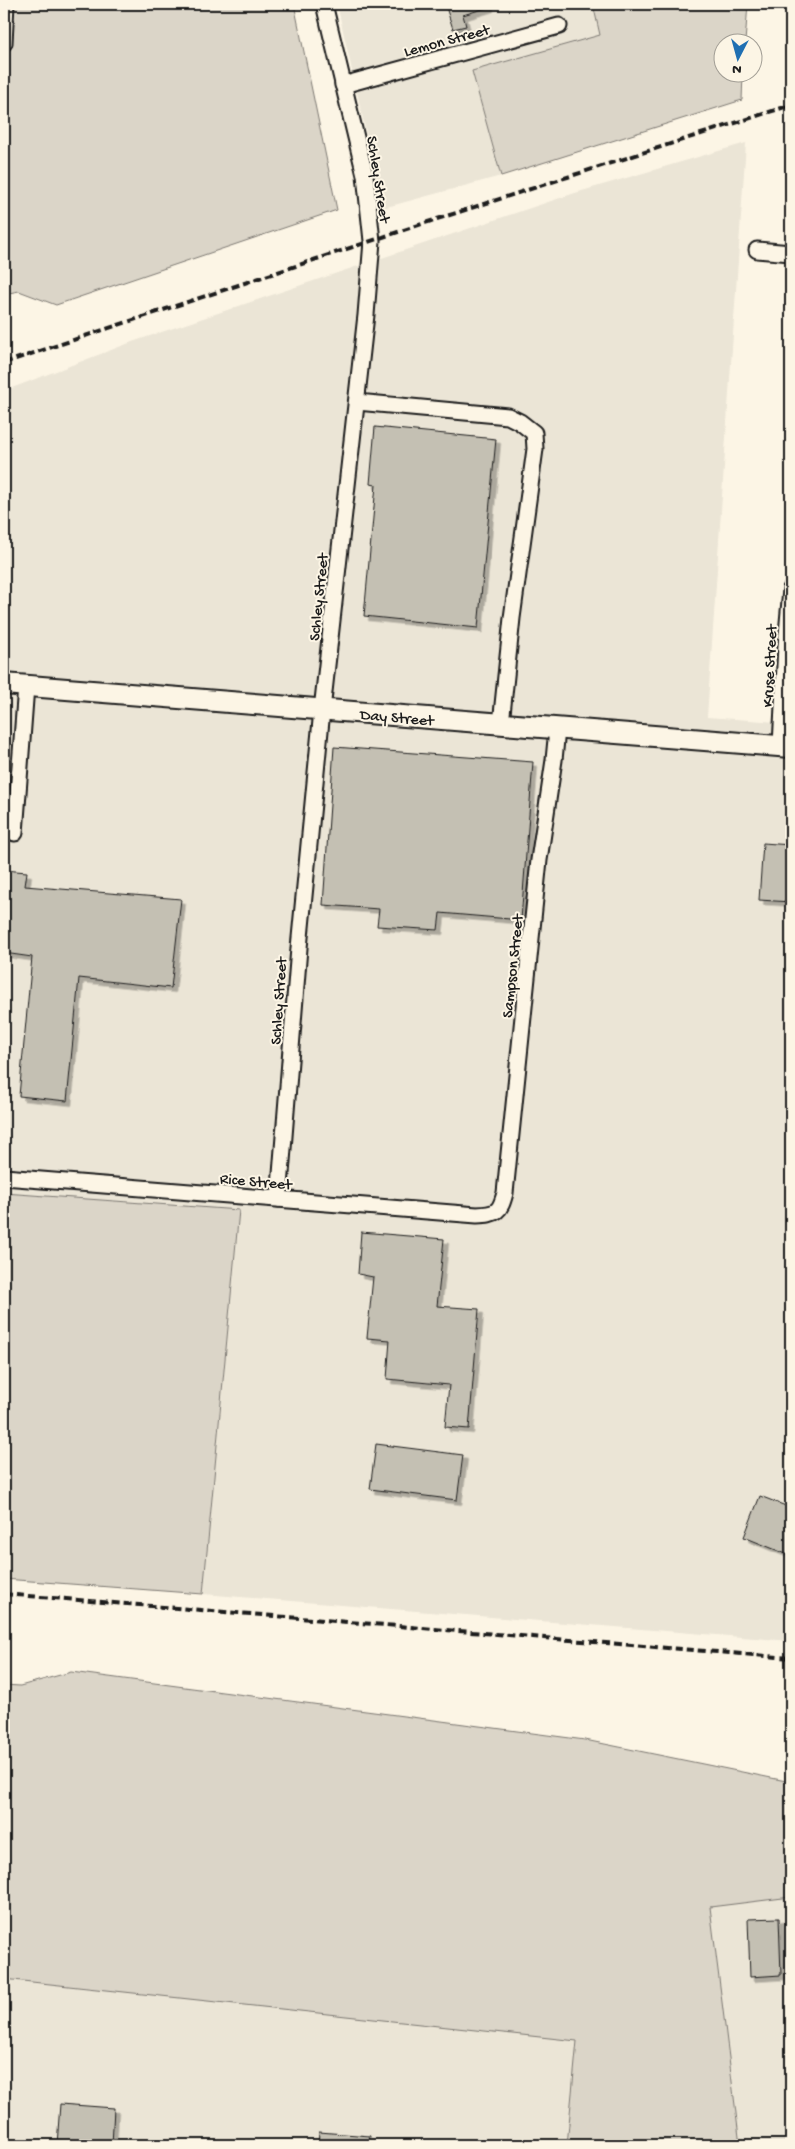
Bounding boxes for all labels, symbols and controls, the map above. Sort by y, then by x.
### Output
street label: Lemon Street [402,21,493,63]
north arrow [712,32,762,82]
text: N [731,60,742,77]
street label: Schley Street [360,135,393,226]
street label: Schley Street [306,551,335,642]
street label: Kruse Street [760,623,783,708]
street label: Day Street [358,707,436,732]
street label: Sampson Street [500,912,530,1019]
street label: Schley Street [268,955,293,1046]
street label: Rice Street [219,1171,294,1196]

